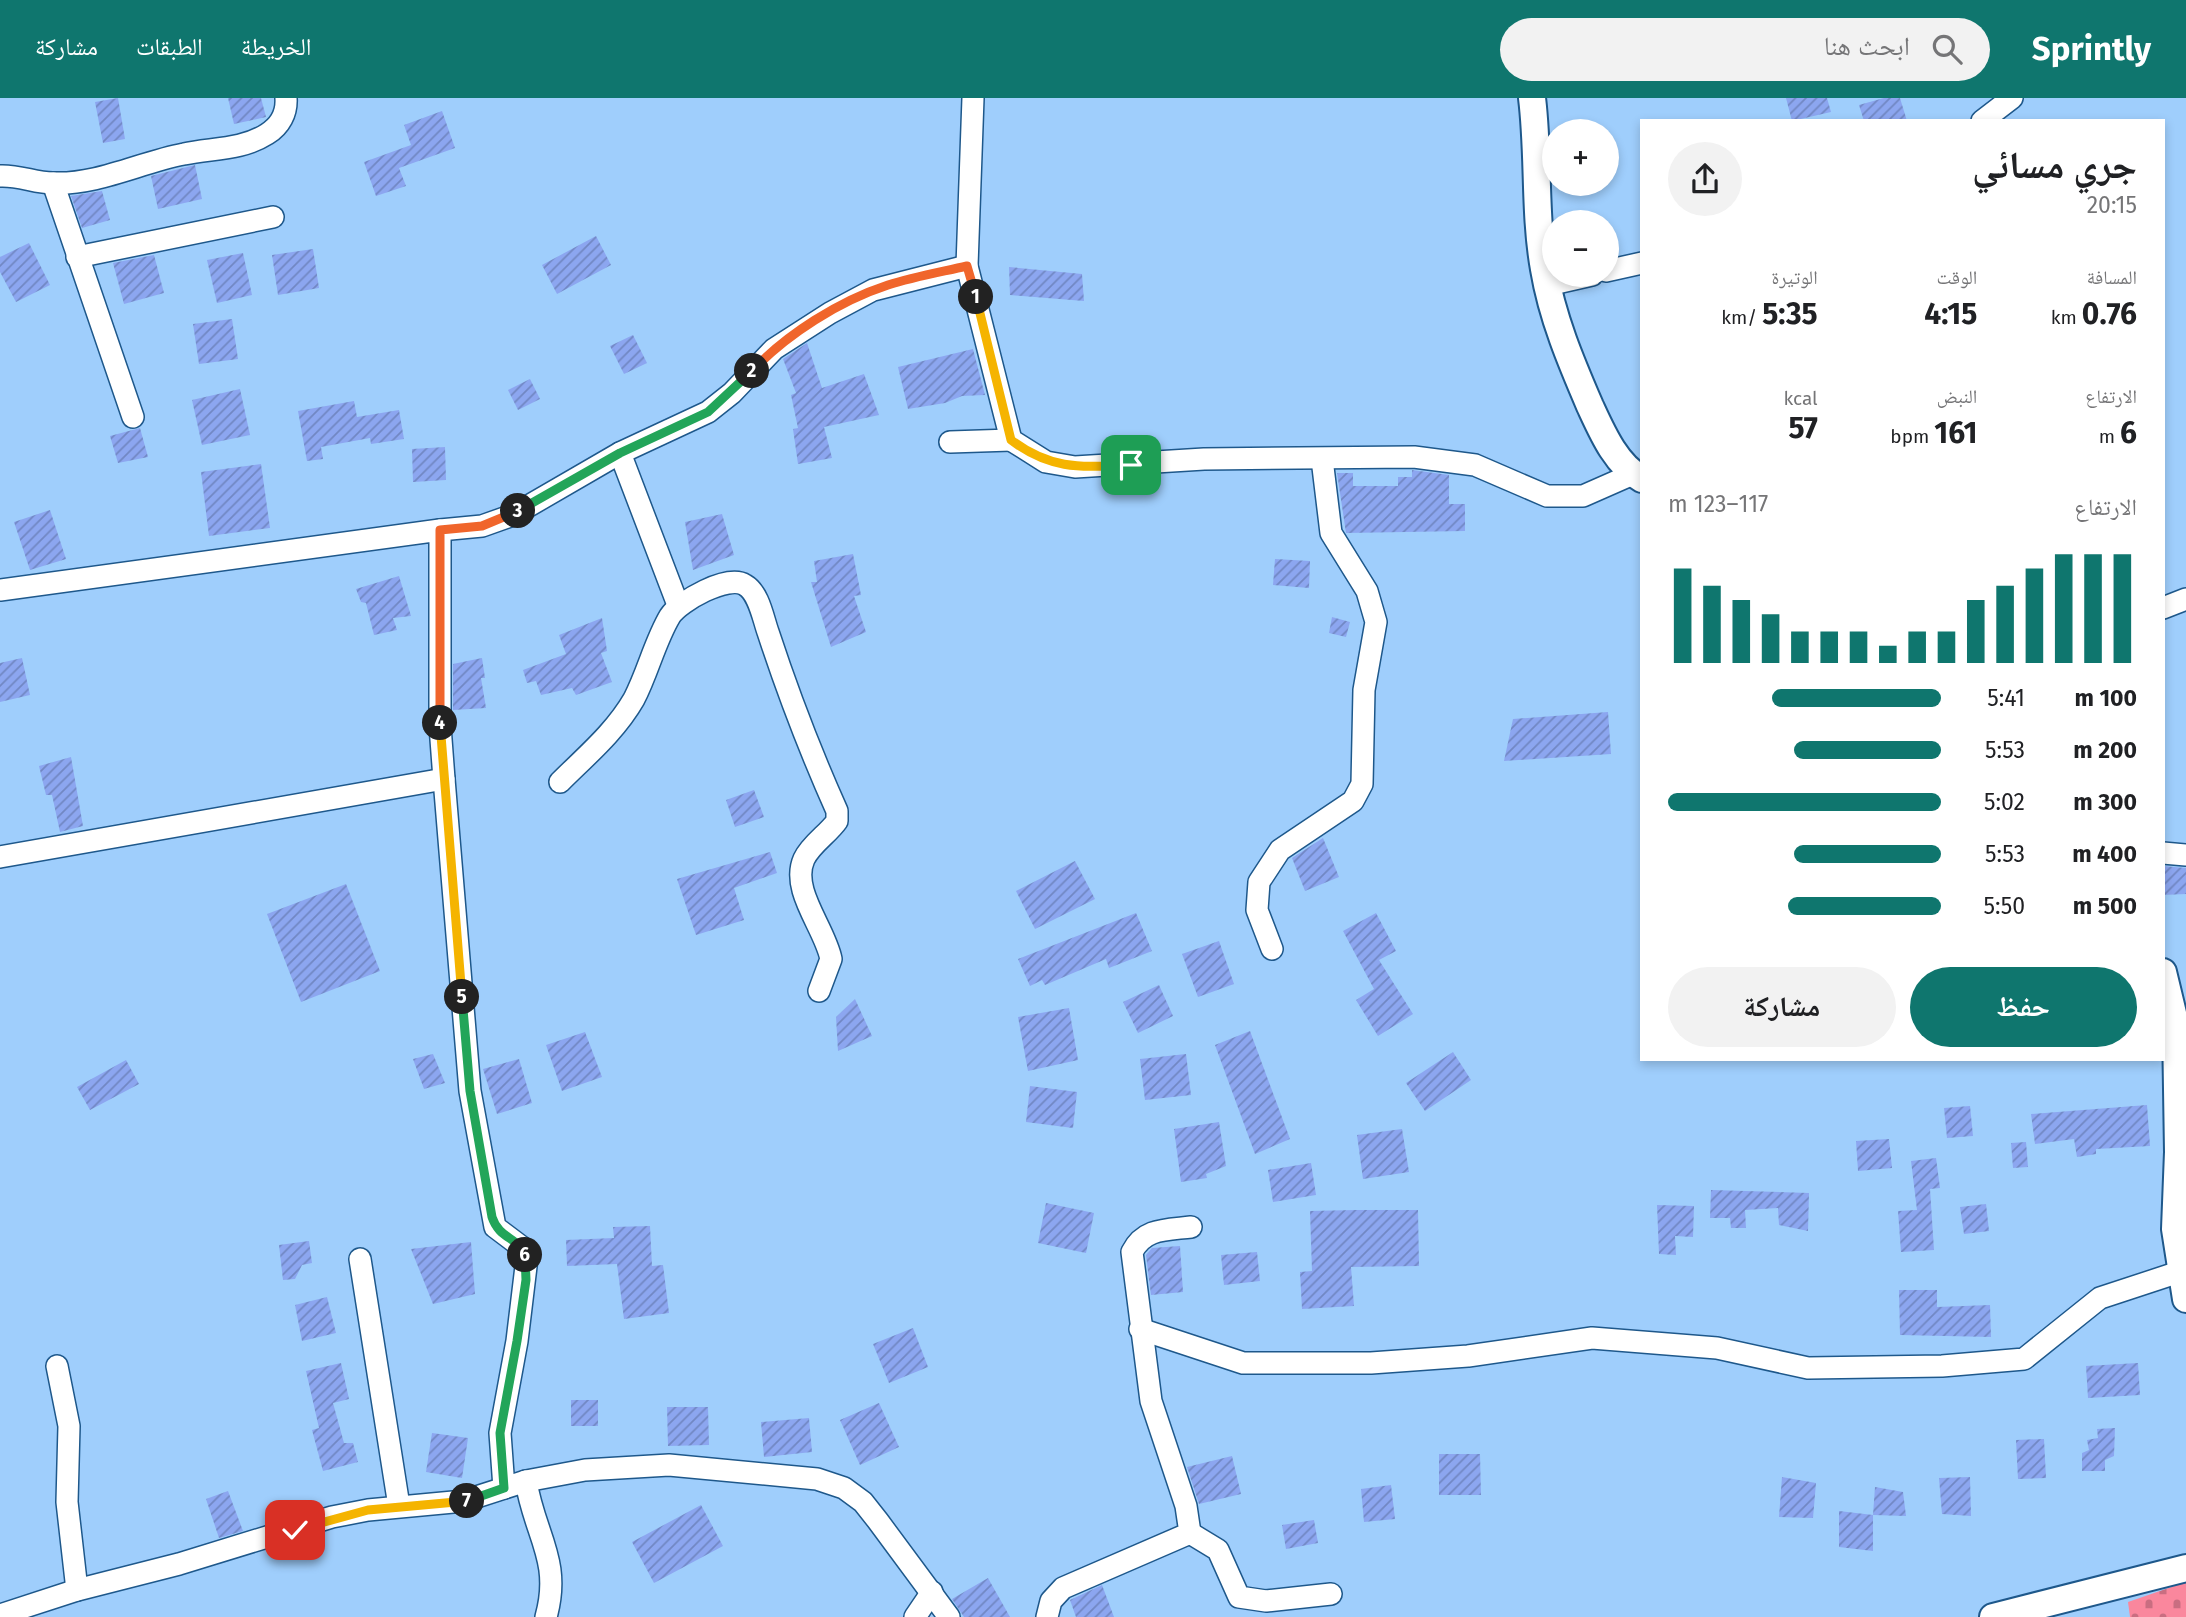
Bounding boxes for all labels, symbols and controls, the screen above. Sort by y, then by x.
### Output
search box [1500,18,1990,81]
text: Sprintly [2032,29,2151,69]
icon: search [1928,30,1966,68]
text: ابحث هنا [1824,31,1910,62]
text: مشاركة [35,33,98,61]
text: الطبقات [136,33,203,61]
text: الخريطة [241,33,311,61]
map controls [1542,119,1619,287]
button: + [1542,119,1619,196]
button: share [1668,142,1742,216]
text: جري مسائي [1972,142,2137,188]
text: 20:15 [2087,191,2137,219]
button: − [1542,210,1619,287]
text: الوتيرة [1771,266,1818,289]
text: الوقت [1936,266,1977,289]
text: المسافة [2087,266,2137,289]
pin: 1 [958,280,993,314]
text: 1 [971,285,980,308]
text: 5:35 [1762,296,1818,332]
text: 4:15 [1924,296,1977,332]
text: 0.76 [2082,296,2137,332]
text: /km [1721,306,1762,329]
text: km [2051,306,2082,329]
pin: 2 [734,354,770,388]
text: 2 [747,359,756,382]
text: النبض [1937,385,1977,408]
text: الارتفاع [2085,385,2137,408]
text: kcal [1784,387,1818,410]
text: 57 [1788,410,1818,446]
text: 161 [1934,415,1977,451]
text: 6 [2120,415,2137,451]
text: bpm [1890,425,1934,448]
text: m [2099,425,2120,448]
pin [1101,435,1161,495]
icon: arrive [1112,446,1150,484]
text: 117–123 m [1668,490,1768,518]
text: الارتفاع [2074,493,2137,521]
pin: 3 [500,494,536,528]
text: 3 [513,499,522,522]
text: 5:41 [1987,684,2025,712]
text: 100 m [2075,684,2137,712]
pin: 4 [422,706,458,740]
text: 4 [434,711,445,734]
text: 5:53 [1985,736,2025,764]
text: 200 m [2073,736,2137,764]
text: 5:02 [1984,788,2025,816]
text: 300 m [2073,788,2137,816]
text: 5:53 [1985,840,2025,868]
text: 400 m [2072,840,2137,868]
text: 5:50 [1984,892,2025,920]
text: 500 m [2073,892,2137,920]
button: مشاركة [1668,967,1896,1047]
button: حفظ [1910,967,2137,1047]
pin: 5 [444,979,480,1014]
text: 5 [456,985,467,1008]
pin: 6 [508,1238,542,1272]
text: 6 [519,1243,530,1266]
pin: 7 [449,1484,484,1518]
text: 7 [462,1489,471,1512]
pin [265,1500,325,1560]
icon: check [276,1511,314,1549]

